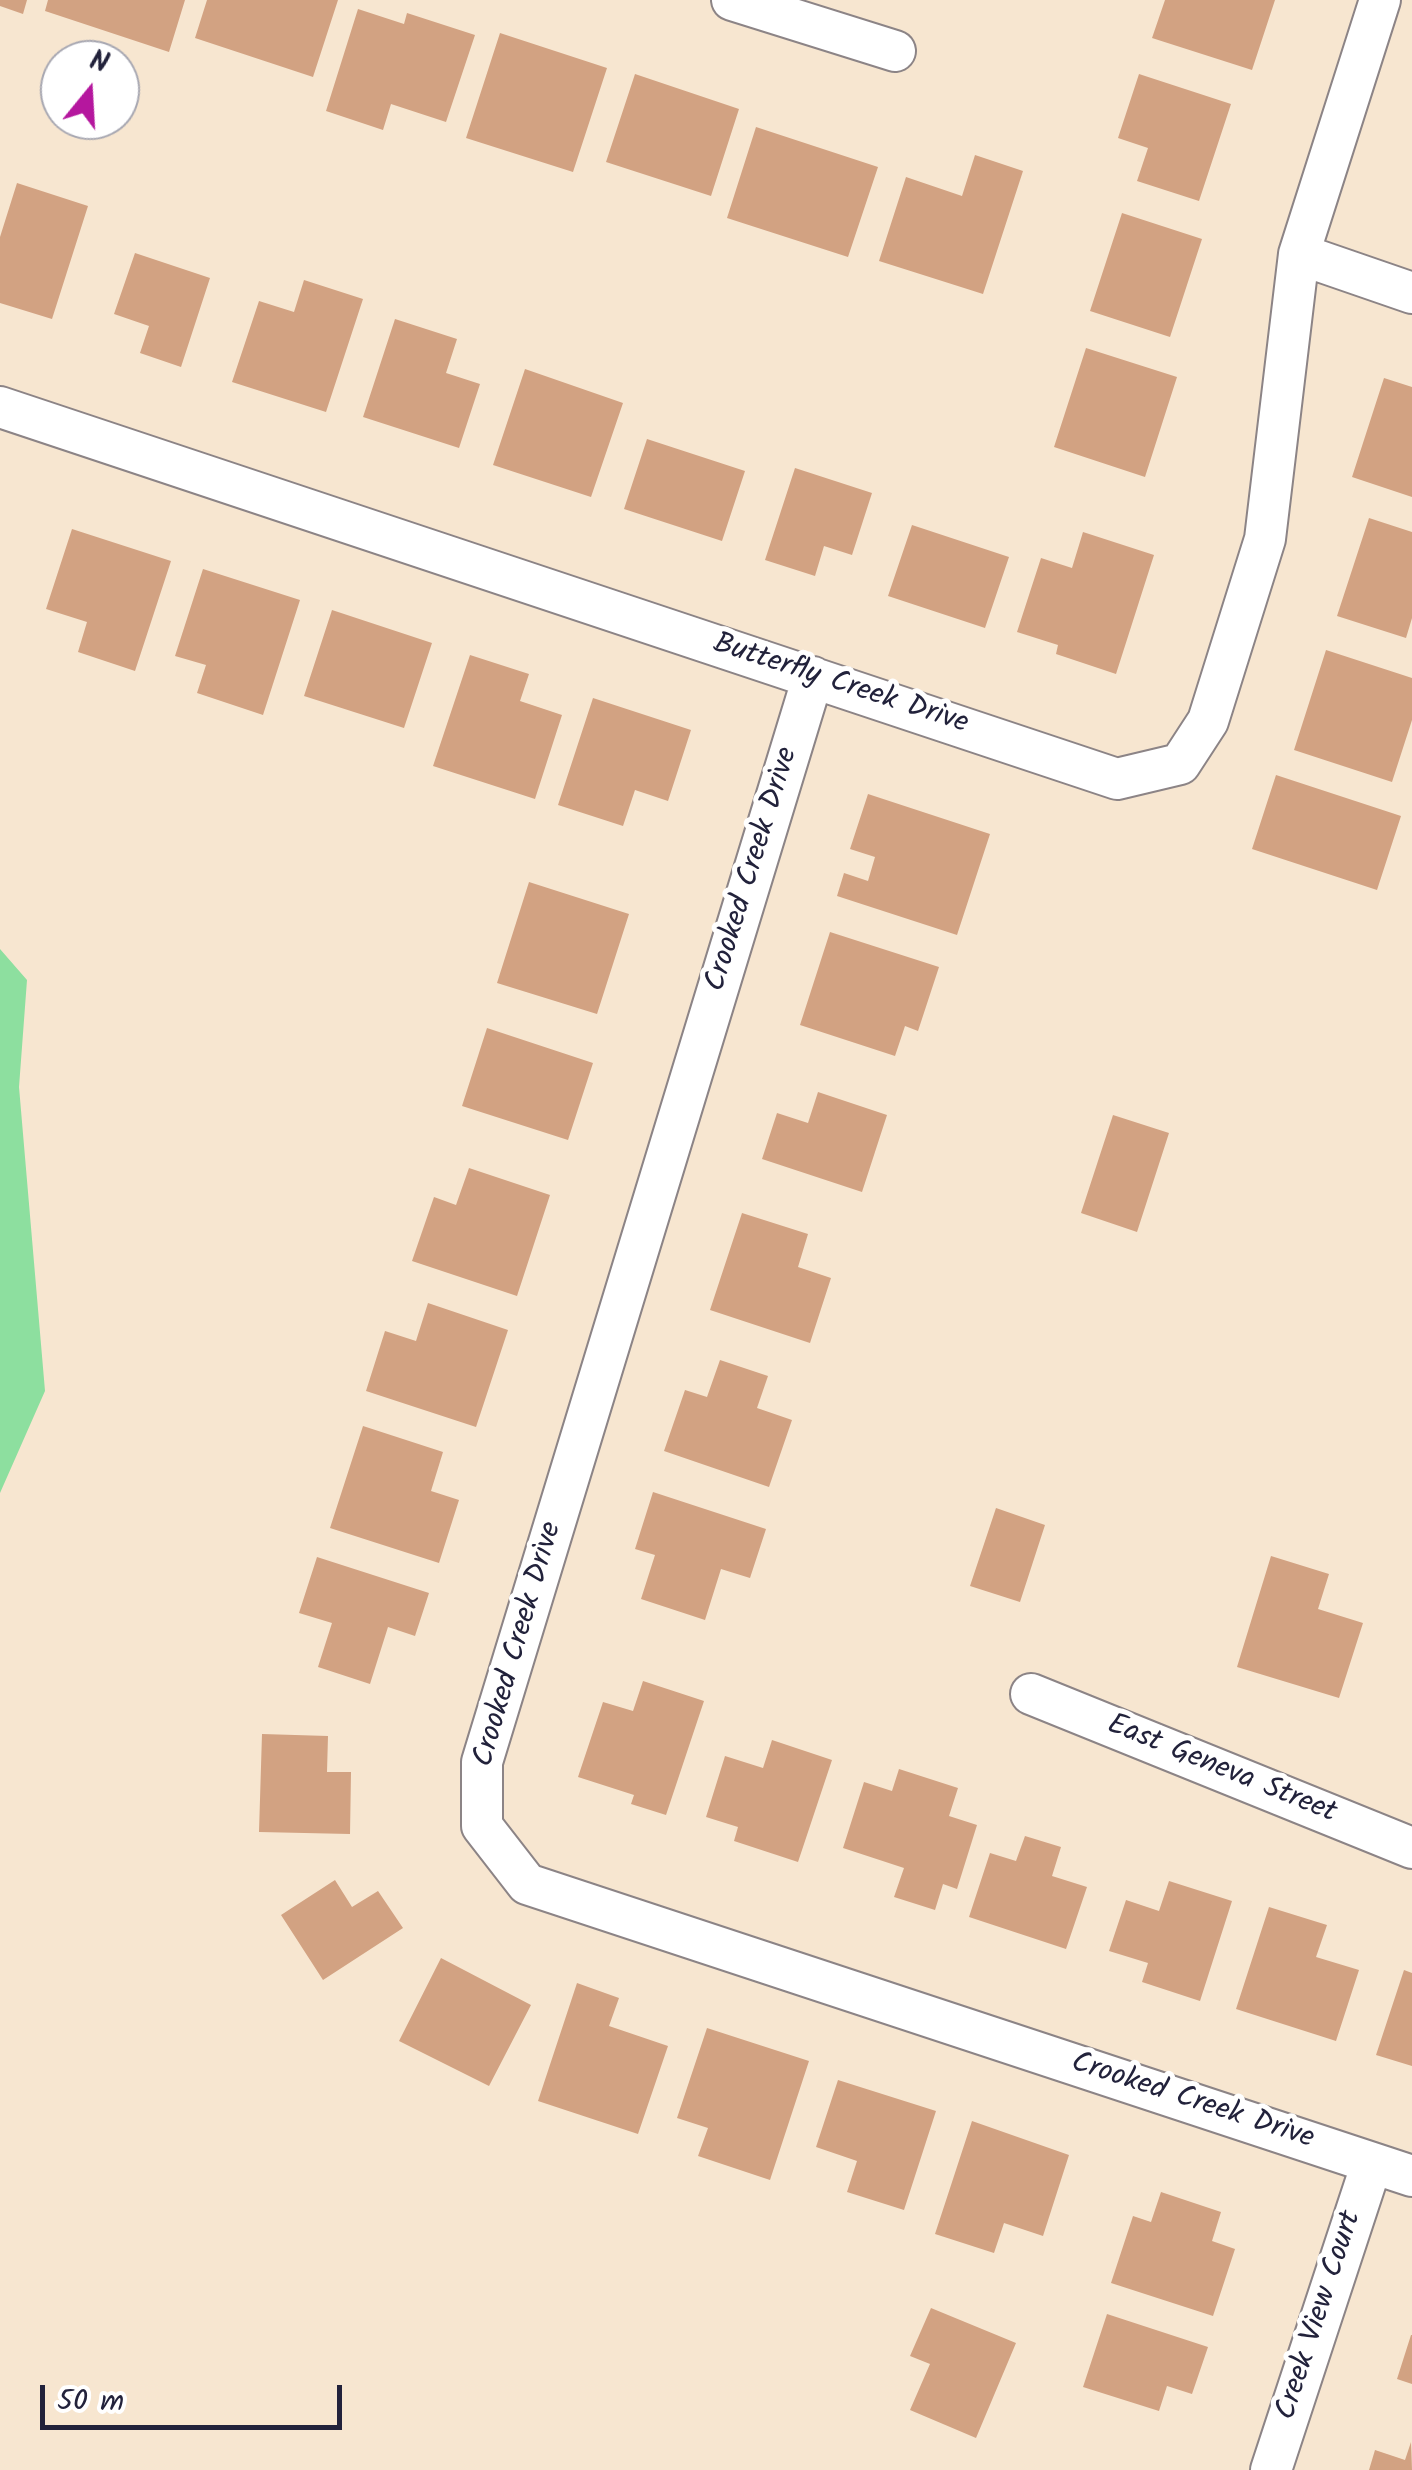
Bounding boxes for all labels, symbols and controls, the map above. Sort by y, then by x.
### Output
text: N [83,39,114,87]
north arrow [40,40,140,140]
street label: Butterfly Creek Drive [708,628,972,744]
street label: Crooked Creek Drive [700,744,808,996]
street label: Crooked Creek Drive [468,1518,572,1772]
street label: East Geneva Street [1101,1709,1341,1833]
street label: Crooked Creek Drive [1066,2047,1318,2159]
street label: Creek View Court [1270,2207,1372,2425]
scale bar [45,2365,348,2427]
text: 50 m [57,2378,124,2426]

